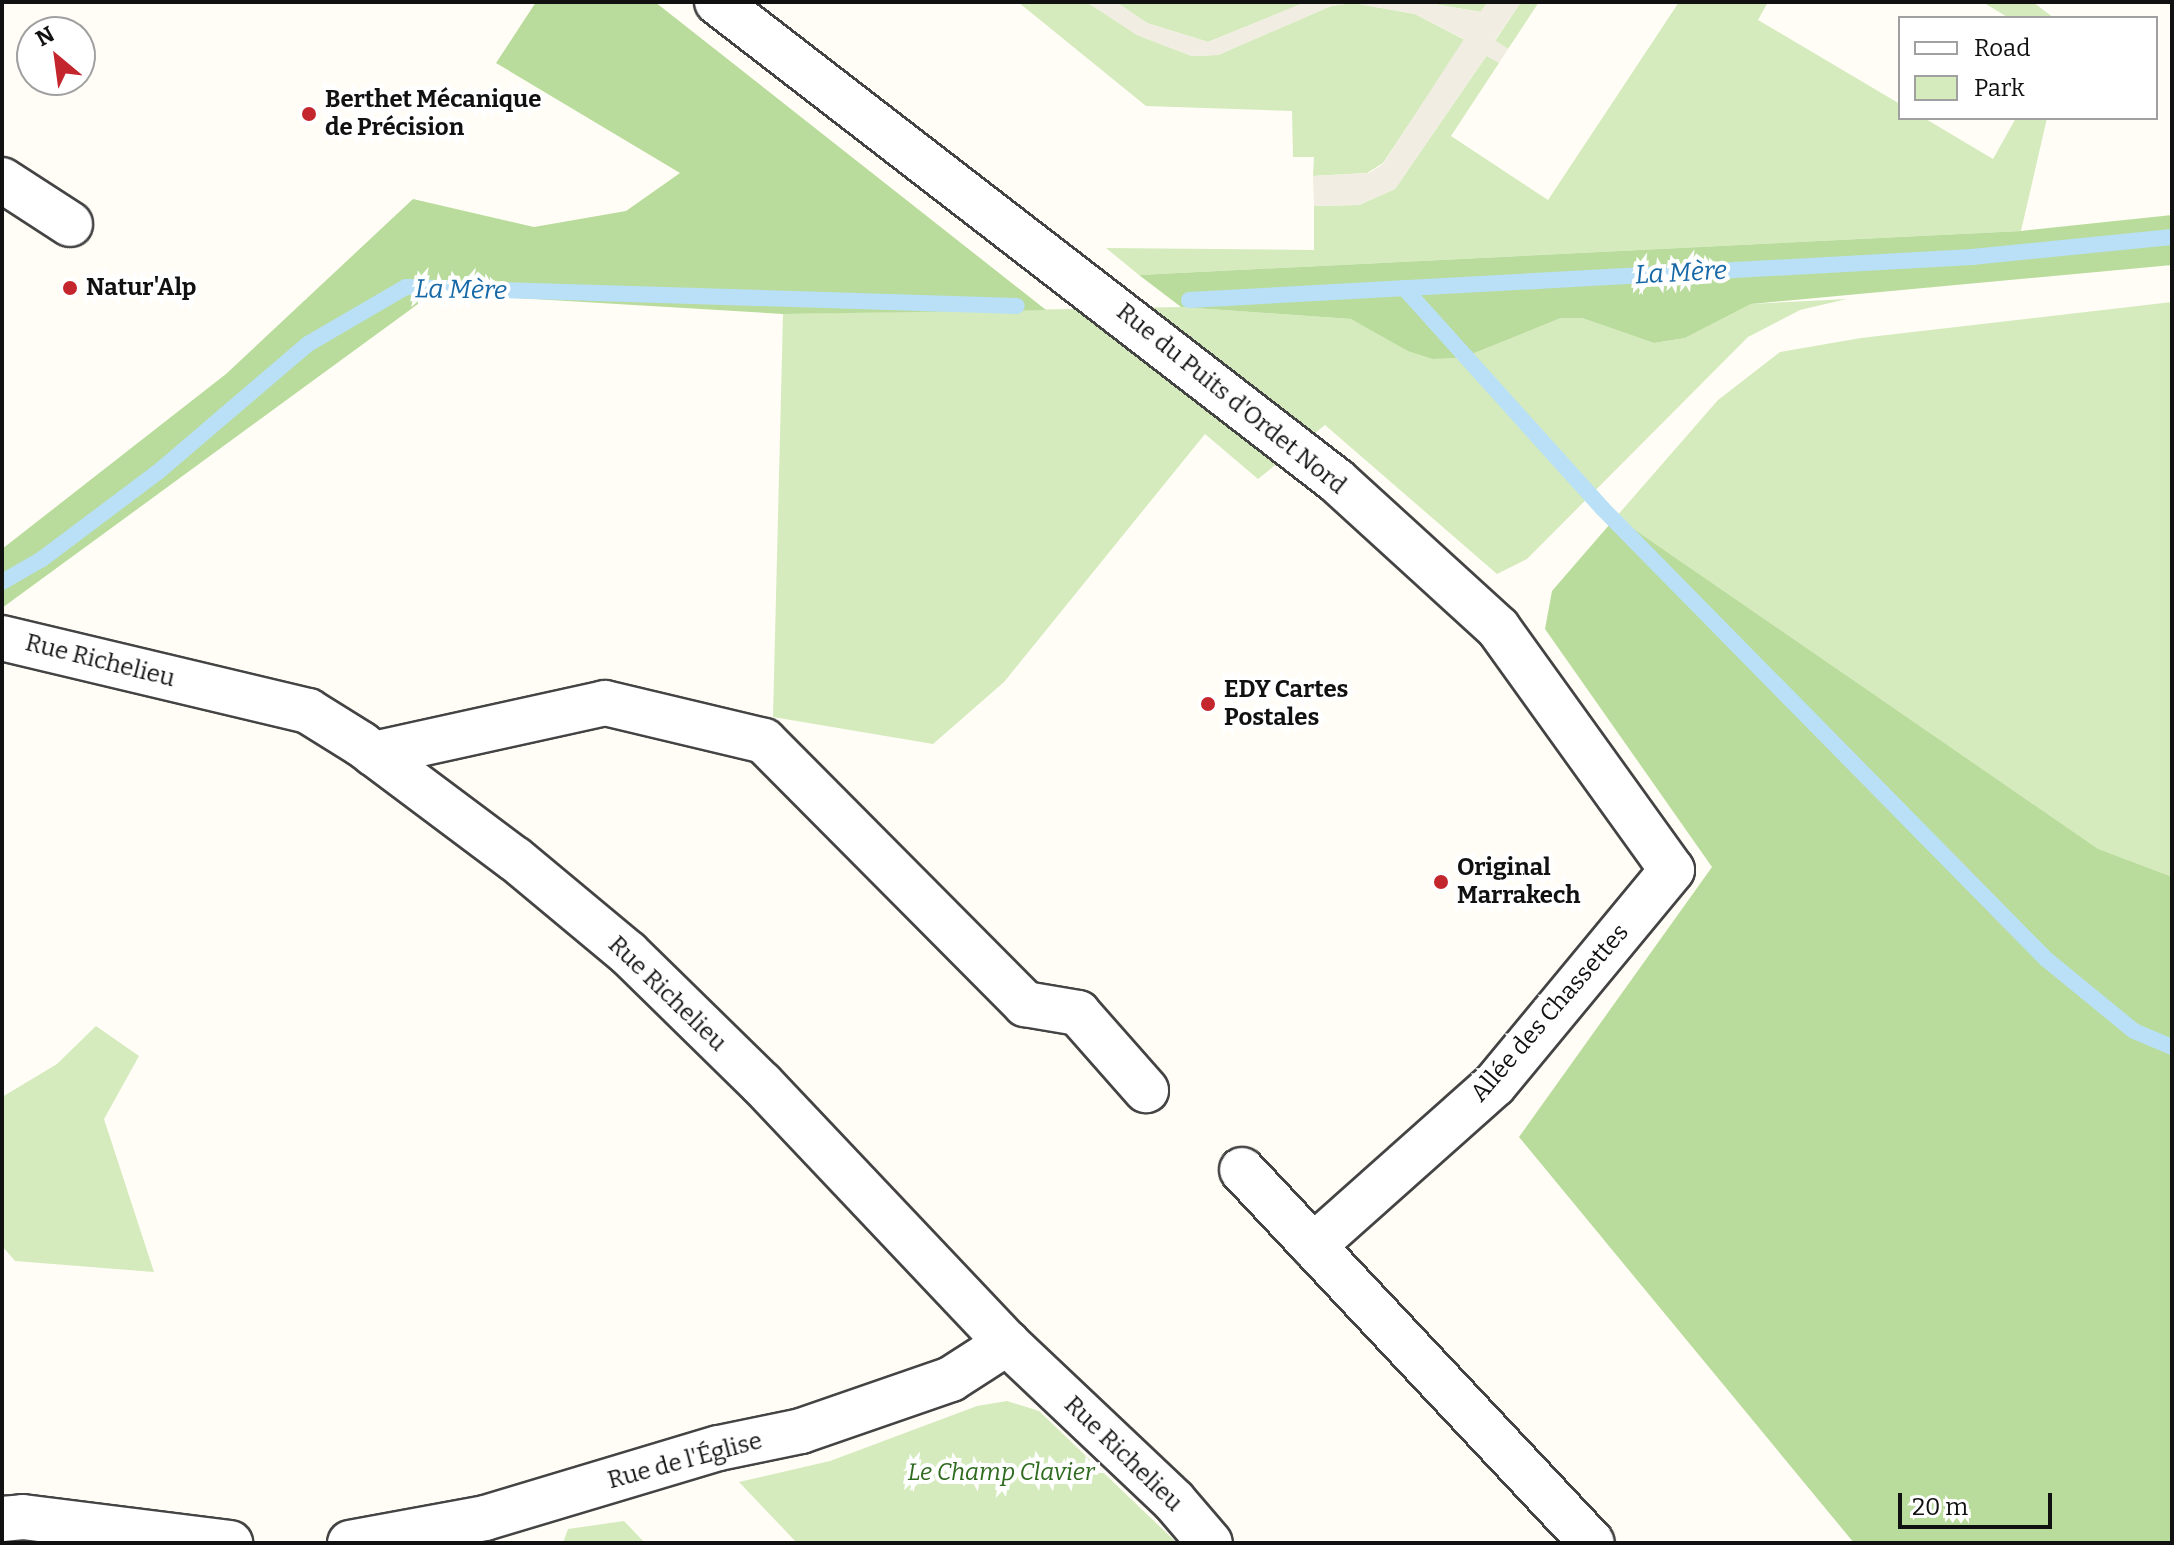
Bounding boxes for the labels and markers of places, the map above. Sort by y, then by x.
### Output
place label: Berthet Mécanique de Précision [325,86,541,142]
marker: Berthet Mécanique de Précision [300,105,318,123]
place label: Natur'Alp [86,274,196,302]
marker: Natur'Alp [61,279,79,297]
place label: EDY Cartes Postales [1224,676,1348,732]
marker: EDY Cartes Postales [1199,695,1217,713]
place label: Original Marrakech [1457,854,1580,910]
marker: Original Marrakech [1432,873,1450,891]

